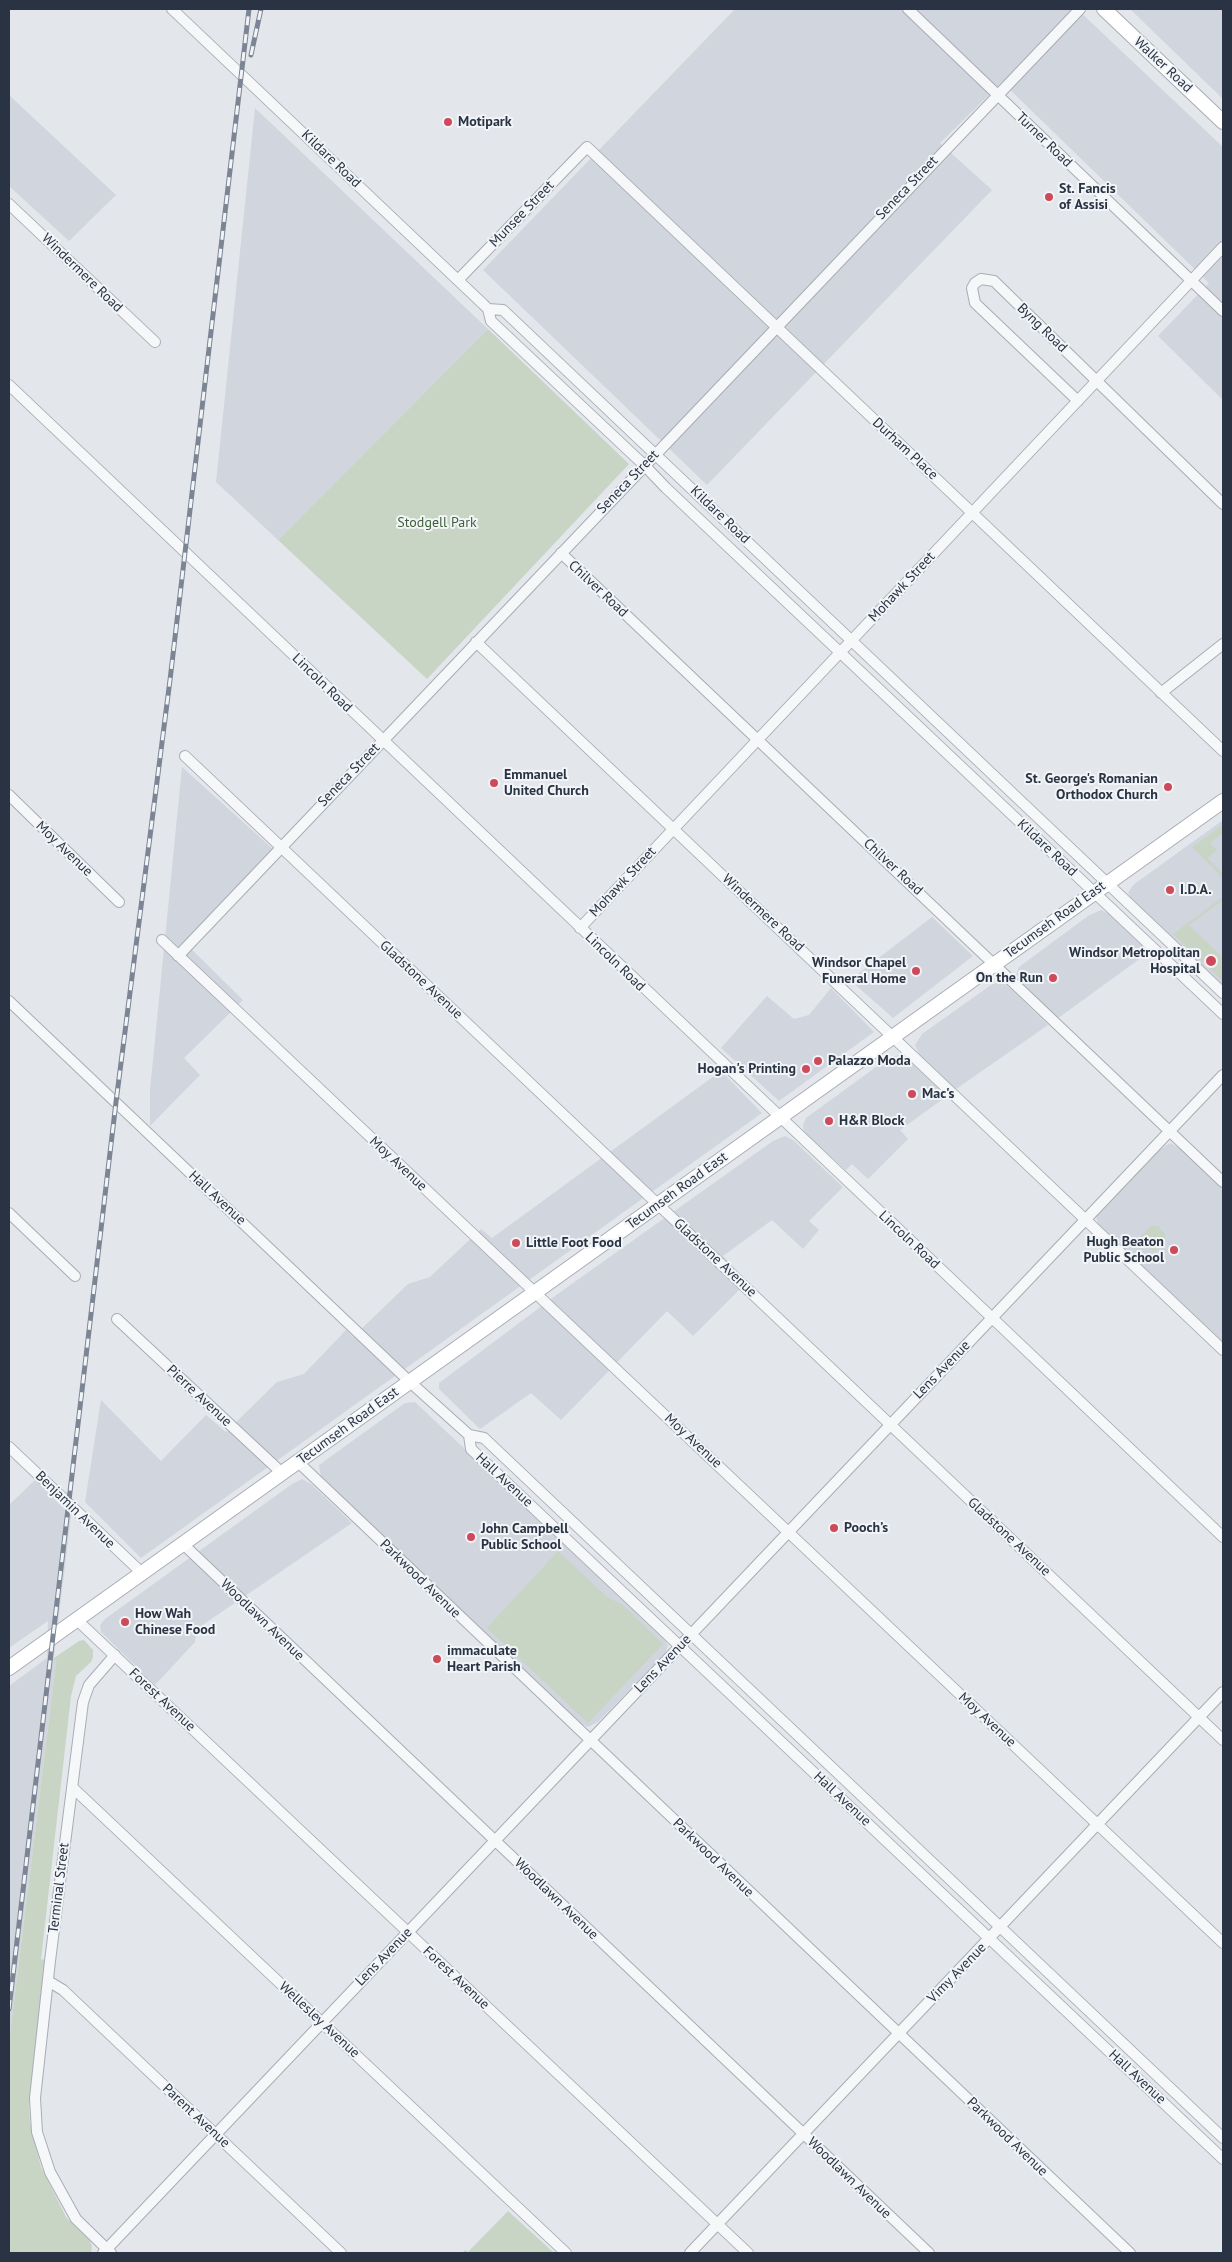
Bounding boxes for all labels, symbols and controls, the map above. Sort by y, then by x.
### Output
street label: Walker Road [1130,34,1196,96]
street label: Turner Road [1012,109,1076,171]
place label: Motipark [458,114,512,130]
marker: Motipark [442,116,454,128]
street label: Kildare Road [298,127,364,191]
street label: Seneca Street [873,153,941,223]
street label: Munsee Street [486,177,558,251]
place label: St. Fancis of Assisi [1059,181,1116,213]
marker: St. Fancis of Assisi [1043,191,1055,203]
street label: Windermere Road [38,230,126,316]
street label: Byng Road [1013,300,1071,356]
street label: Durham Place [869,415,941,483]
street label: Seneca Street [594,447,662,517]
street label: Kildare Road [687,483,753,547]
park label: Stodgell Park [397,515,477,531]
street label: Mohawk Street [865,548,939,626]
street label: Chilver Road [565,557,631,621]
street label: Lincoln Road [288,650,356,716]
street label: Seneca Street [315,740,383,810]
place label: Emmanuel United Church [504,767,589,800]
place label: St. George's Romanian Orthodox Church [1025,771,1158,804]
marker: Emmanuel United Church [488,777,500,789]
marker: St. George's Romanian Orthodox Church [1162,781,1174,793]
street label: Kildare Road [1013,816,1081,880]
street label: Moy Avenue [32,818,96,880]
street label: Chilver Road [860,835,926,899]
street label: Mohawk Street [586,843,660,921]
street label: Windermere Road [718,871,808,955]
street label: Tecumseh Road East [1001,878,1109,962]
place label: I.D.A. [1180,882,1212,898]
marker: I.D.A. [1164,884,1176,896]
street label: Lincoln Road [581,929,649,995]
street label: Gladstone Avenue [376,937,466,1023]
place label: Windsor Metropolitan Hospital [1069,945,1200,978]
marker: Windsor Metropolitan Hospital [1204,954,1218,968]
place label: Windsor Chapel Funeral Home [812,955,906,988]
marker: Windsor Chapel Funeral Home [910,965,922,977]
place label: On the Run [976,970,1043,986]
marker: On the Run [1047,972,1059,984]
place label: Palazzo Moda [828,1053,911,1069]
marker: Palazzo Moda [812,1055,824,1067]
place label: Hogan's Printing [698,1061,796,1077]
marker: Hogan's Printing [800,1063,812,1075]
place label: Mac's [922,1086,954,1102]
marker: Mac's [906,1088,918,1100]
place label: H&R Block [839,1113,904,1129]
marker: H&R Block [823,1115,835,1127]
street label: Moy Avenue [366,1133,430,1195]
street label: Tecumseh Road East [623,1149,731,1233]
street label: Hall Avenue [185,1167,249,1229]
street label: Lincoln Road [875,1208,943,1272]
street label: Gladstone Avenue [670,1215,760,1301]
place label: Hugh Beaton Public School [1084,1234,1164,1266]
place label: Little Foot Food [526,1235,622,1251]
marker: Little Foot Food [510,1237,522,1249]
marker: Hugh Beaton Public School [1168,1244,1180,1256]
street label: Lens Avenue [910,1337,974,1403]
street label: Pierre Avenue [163,1362,235,1430]
street label: Tecumseh Road East [294,1384,402,1468]
street label: Moy Avenue [661,1410,725,1472]
street label: Hall Avenue [472,1449,536,1511]
street label: Benjamin Avenue [32,1468,118,1552]
street label: Gladstone Avenue [964,1494,1054,1580]
place label: Pooch’s [844,1520,888,1536]
place label: John Campbell Public School [481,1521,568,1554]
marker: Pooch’s [828,1522,840,1534]
marker: John Campbell Public School [465,1531,477,1543]
street label: Parkwood Avenue [376,1536,464,1622]
street label: Woodlawn Avenue [217,1576,307,1664]
place label: How Wah Chinese Food [135,1606,215,1638]
marker: How Wah Chinese Food [119,1616,131,1628]
street label: Lens Avenue [631,1631,695,1697]
place label: immaculate Heart Parish [447,1643,521,1675]
marker: immaculate Heart Parish [431,1653,443,1665]
street label: Forest Avenue [125,1665,199,1735]
street label: Moy Avenue [955,1689,1019,1751]
street label: Hall Avenue [810,1768,874,1830]
street label: Parkwood Avenue [669,1815,757,1901]
street label: Terminal Street [45,1842,73,1934]
street label: Woodlawn Avenue [511,1855,601,1943]
street label: Lens Avenue [352,1924,416,1990]
street label: Vimy Avenue [924,1939,990,2007]
street label: Forest Avenue [419,1943,493,2013]
street label: Wellesley Avenue [275,1978,363,2062]
street label: Hall Avenue [1105,2046,1169,2108]
street label: Parent Avenue [159,2081,233,2151]
street label: Parkwood Avenue [963,2094,1051,2180]
street label: Woodlawn Avenue [804,2134,894,2222]

